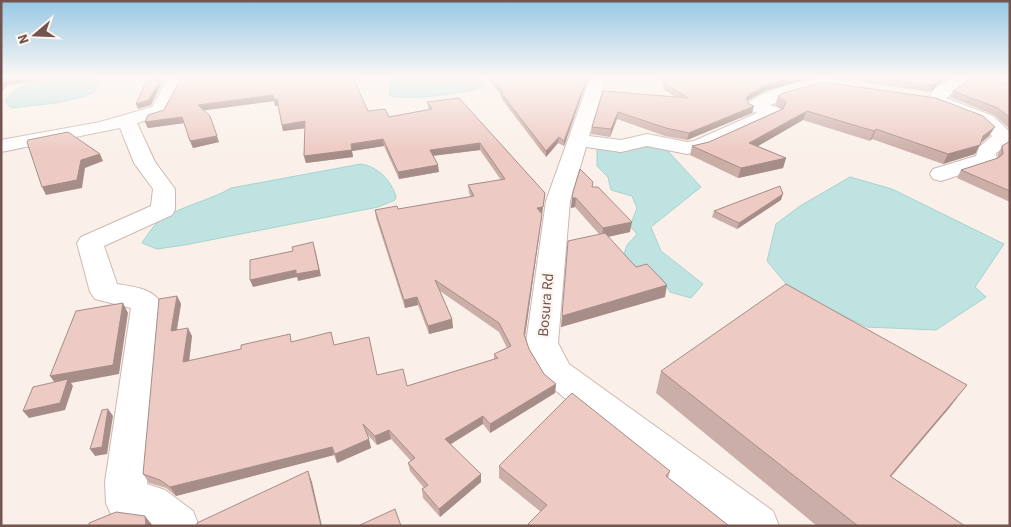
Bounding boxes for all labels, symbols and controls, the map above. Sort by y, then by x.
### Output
north arrow [10,10,60,60]
text: N [13,31,35,47]
street label: Bosura Rd [533,272,559,338]

